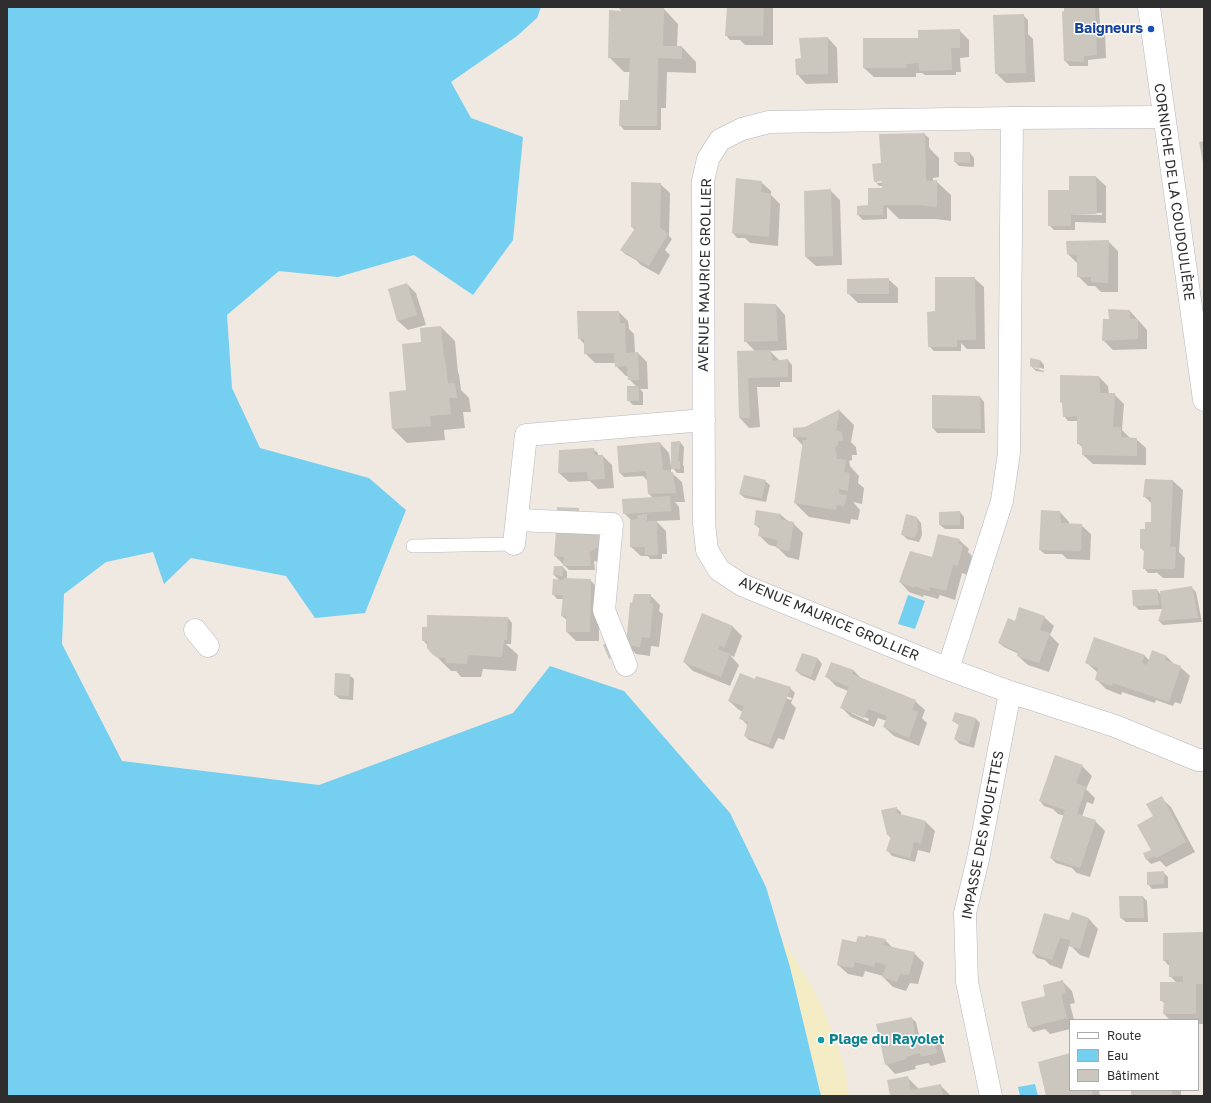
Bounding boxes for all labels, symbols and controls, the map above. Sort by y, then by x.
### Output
place label: Baigneurs [1074,21,1143,37]
marker: Baigneurs [1146,24,1156,34]
street label: CORNICHE DE LA COUDOULIÈRE [1150,82,1198,302]
street label: AVENUE MAURICE GROLLIER [695,178,715,372]
street label: AVENUE MAURICE GROLLIER [737,573,921,665]
street label: IMPASSE DES MOUETTES [958,749,1008,921]
legend [1069,1019,1199,1091]
text: Route [1107,1028,1141,1043]
place label: Plage du Rayolet [829,1032,944,1048]
marker: Plage du Rayolet [816,1035,826,1045]
text: Eau [1107,1048,1128,1063]
text: Bâtiment [1107,1068,1159,1083]

